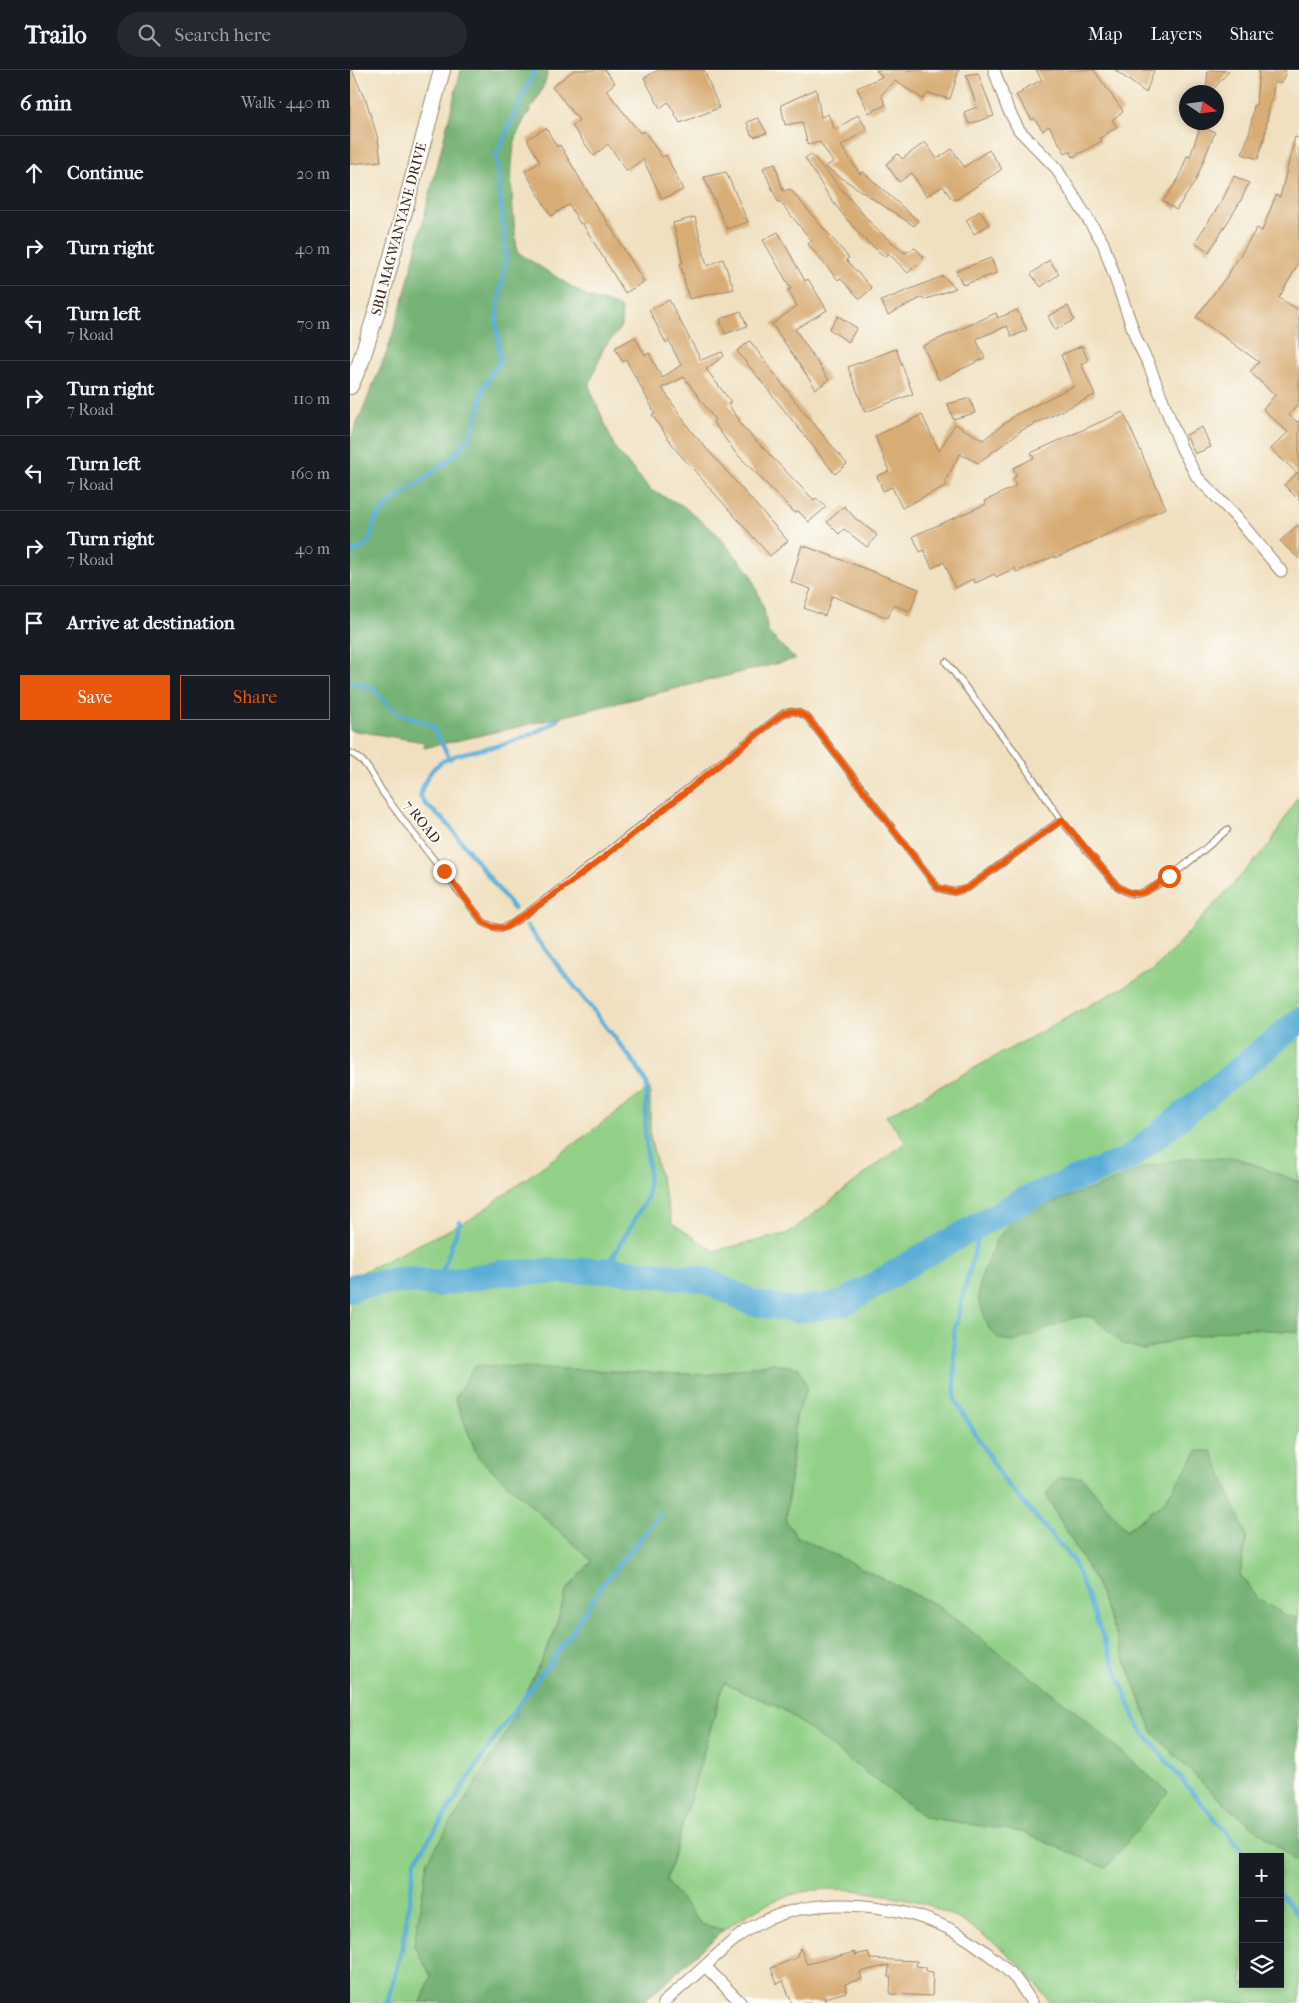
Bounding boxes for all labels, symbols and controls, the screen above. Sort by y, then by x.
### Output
search box [117,12,467,57]
text: Trailo [25,21,87,49]
icon: search [135,21,163,49]
text: Search here [175,24,271,46]
text: Map [1088,24,1122,45]
text: Layers [1150,24,1202,45]
text: Share [1230,24,1274,45]
north arrow [1179,85,1224,130]
text: 6 min [20,91,72,115]
text: Walk · 440 m [241,93,330,112]
street label: SBU MAGWANYANE DRIVE [368,140,430,317]
icon: ahead [20,159,48,187]
text: Continue [67,162,143,184]
text: 20 m [296,164,330,183]
icon: right [20,234,48,262]
text: Turn right [67,237,154,259]
text: 40 m [295,239,330,258]
text: Turn left [67,303,141,325]
icon: left [20,309,48,337]
text: 70 m [297,314,330,333]
text: 7 Road [67,325,114,344]
text: Turn right [67,378,154,400]
icon: right [20,384,48,412]
text: 110 m [293,389,330,408]
text: 7 Road [67,400,114,419]
text: Turn left [67,453,141,475]
icon: left [20,459,48,487]
text: 160 m [290,464,330,483]
text: 7 Road [67,475,114,494]
text: Turn right [67,528,154,550]
icon: right [20,534,48,562]
text: 40 m [295,539,330,558]
text: 7 Road [67,550,114,569]
icon: arrive [20,609,48,637]
text: Arrive at destination [67,612,235,634]
button: Save [20,675,170,720]
button: Share [180,675,330,720]
street label: 7 ROAD [400,797,444,847]
route end [433,860,456,883]
route start [1158,865,1181,888]
map controls [1239,1853,1284,1988]
button: + [1239,1853,1284,1898]
button: − [1239,1898,1284,1943]
button: layers [1239,1943,1284,1988]

